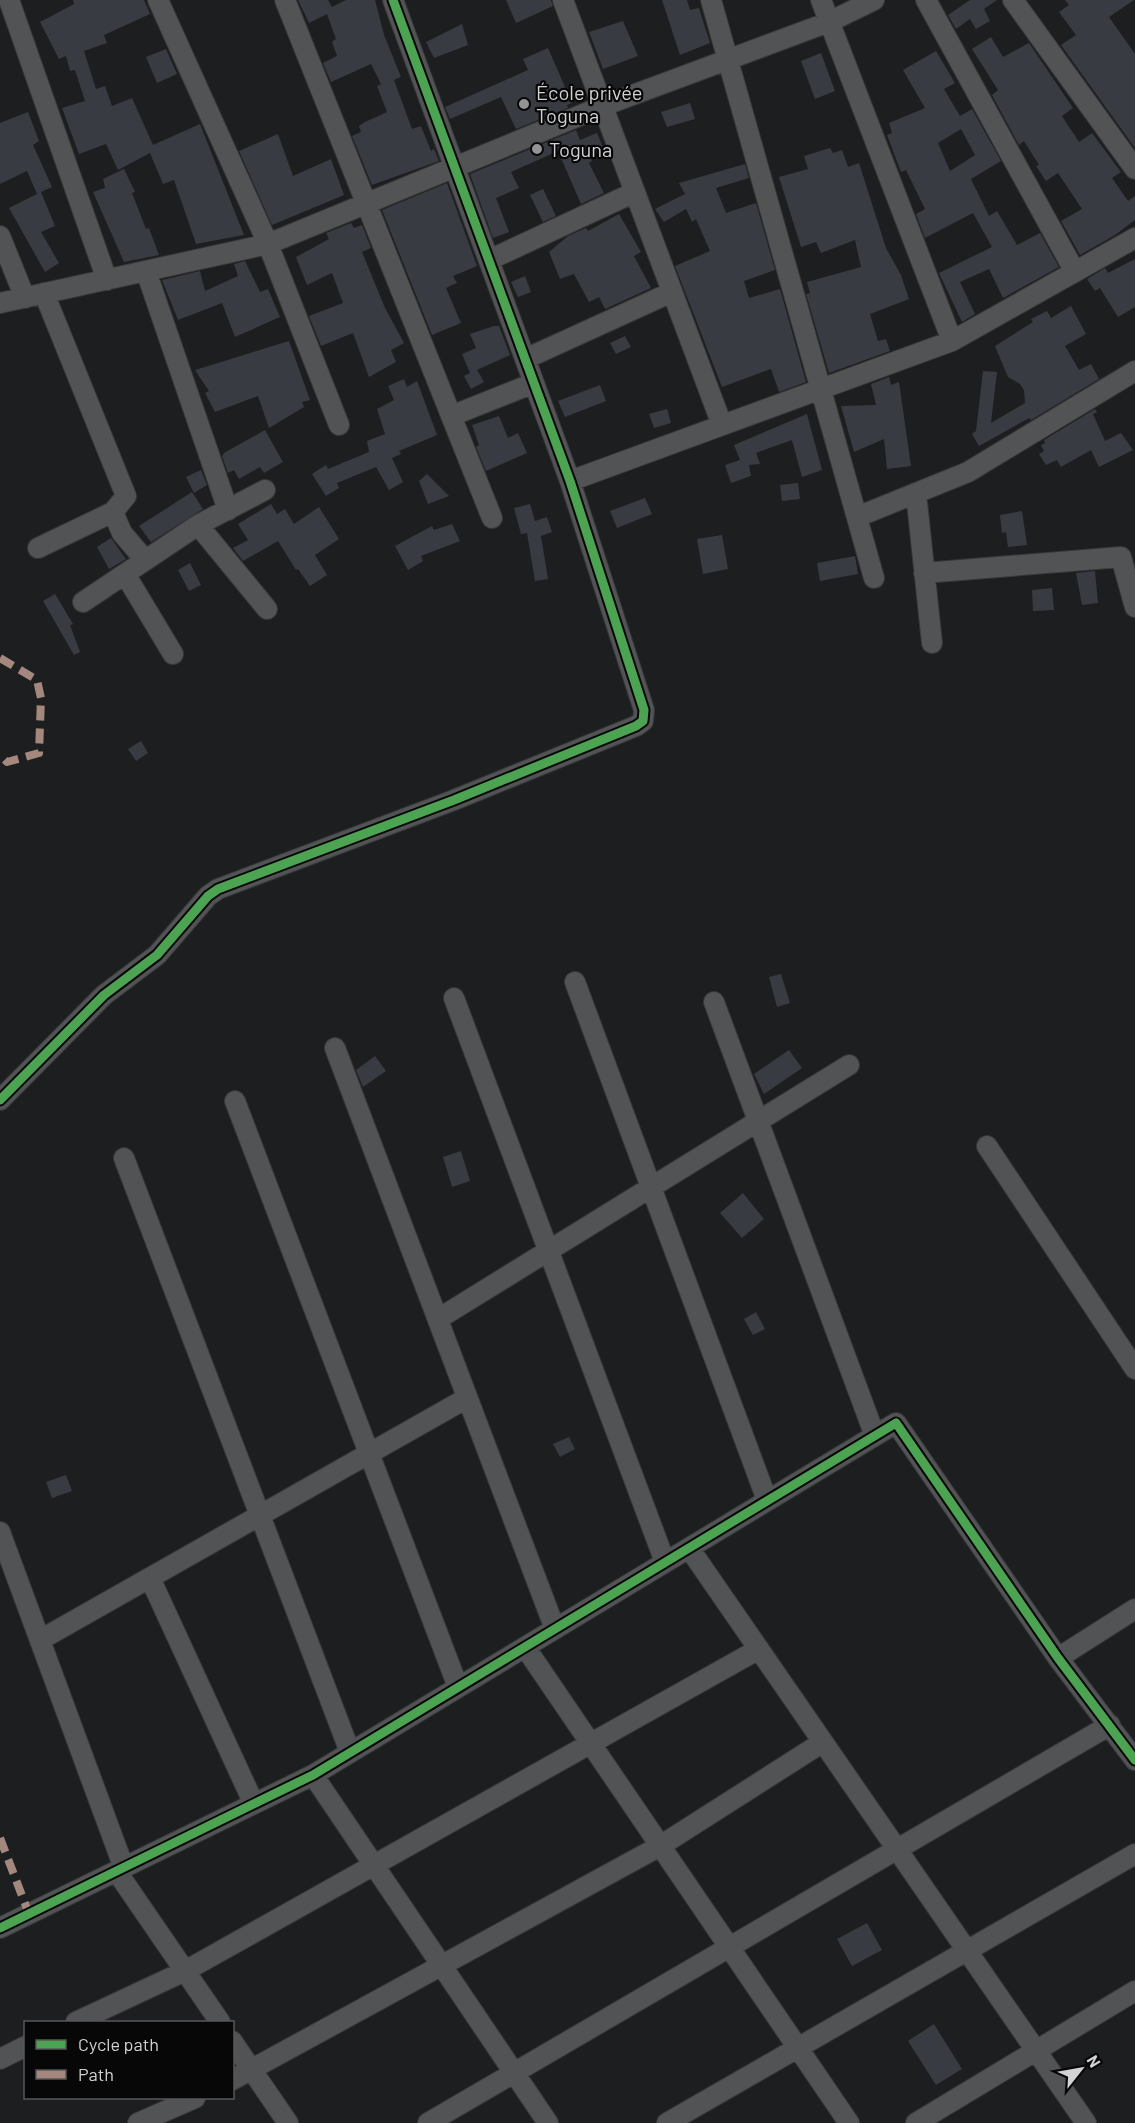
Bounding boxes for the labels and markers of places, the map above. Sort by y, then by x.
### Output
place label: École privée Toguna [536,80,643,127]
marker: École privée Toguna [517,97,531,111]
place label: Toguna [549,137,612,161]
marker: Toguna [530,142,544,156]

